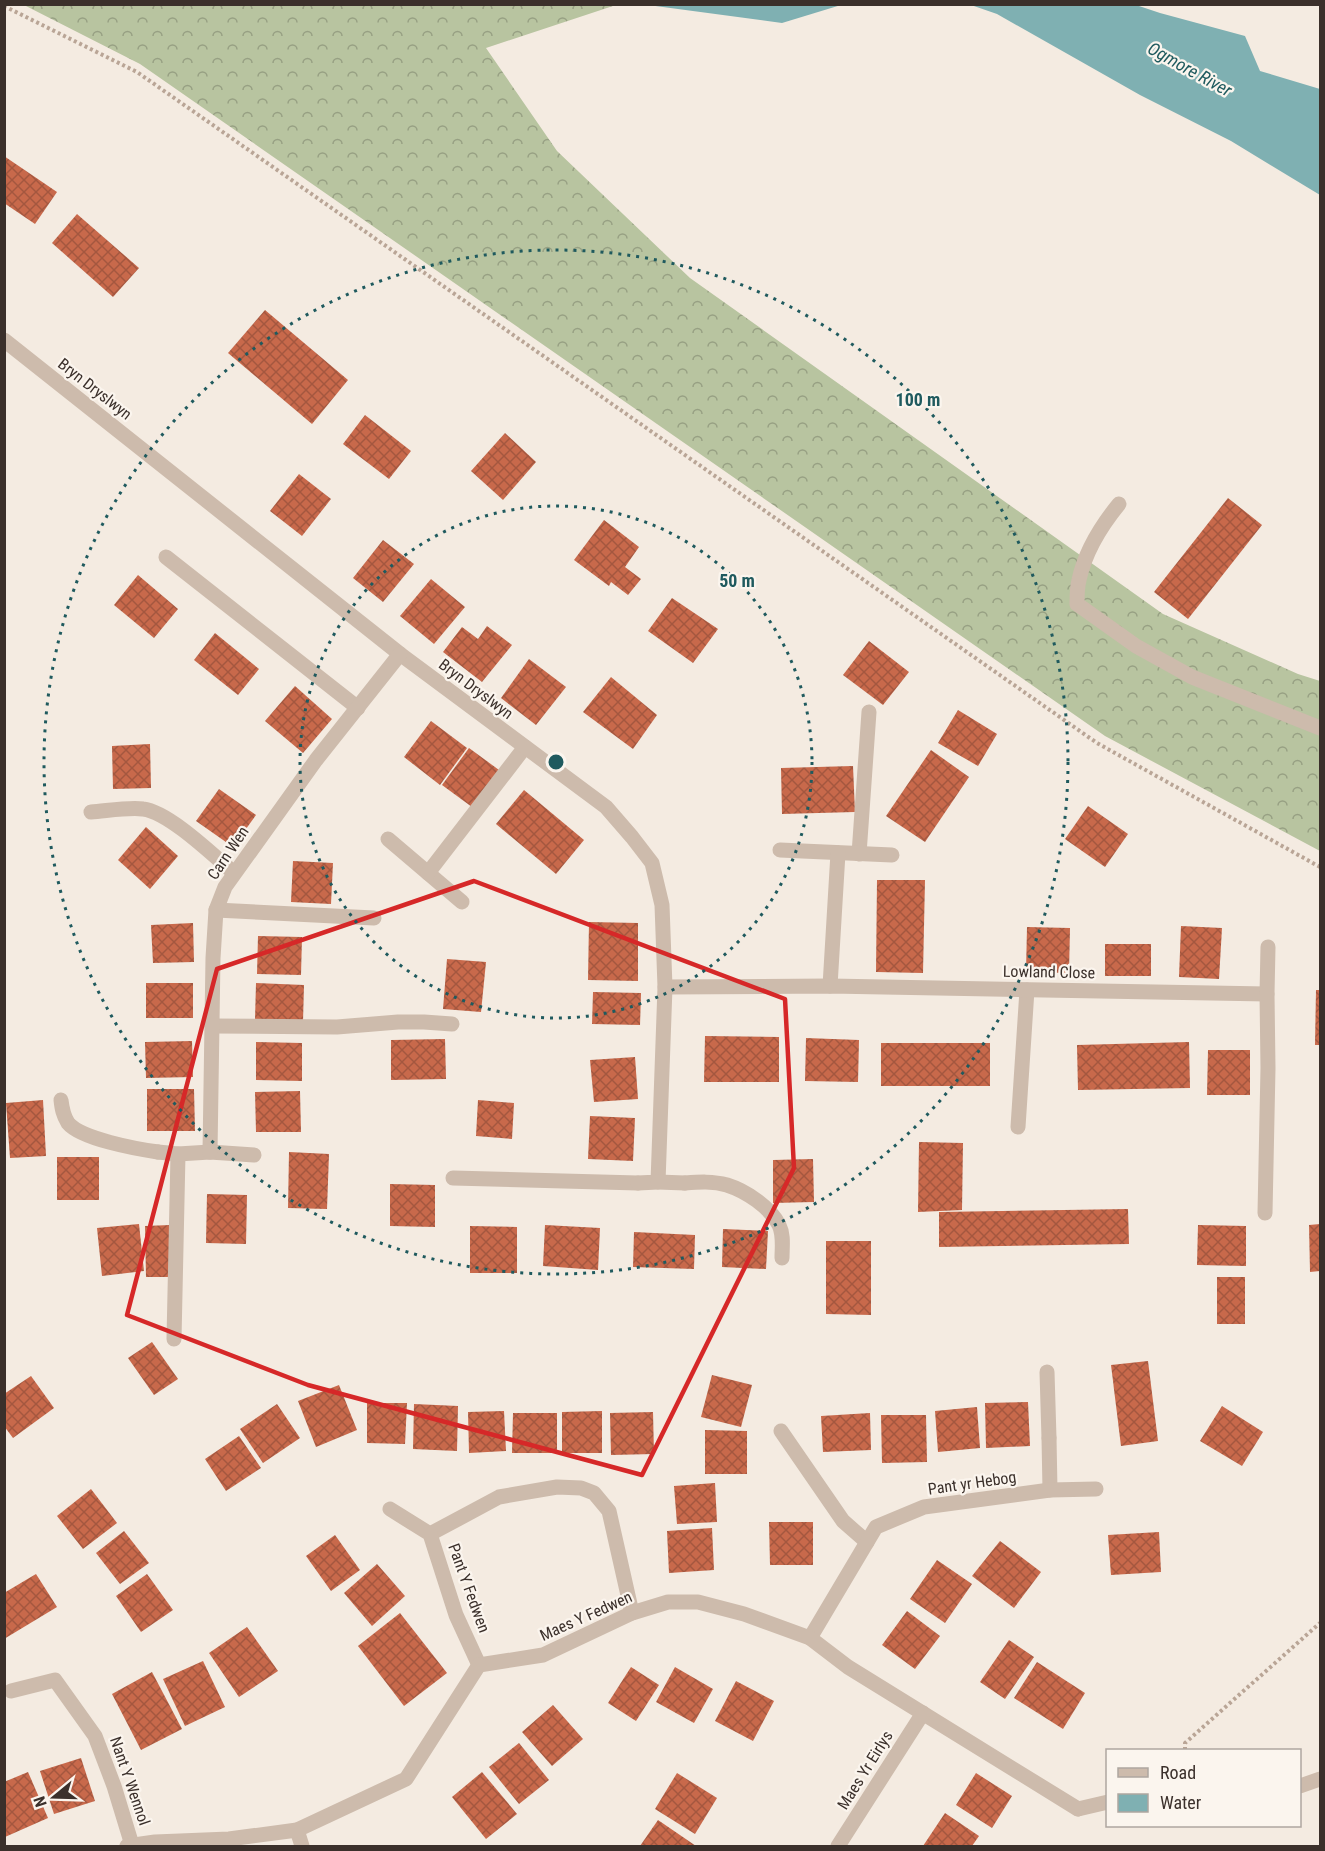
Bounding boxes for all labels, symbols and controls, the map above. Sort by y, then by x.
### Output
water label: Ogmore River [1144,37,1236,101]
street label: Bryn Dryslwyn [54,354,136,424]
text: 100 m [896,389,940,410]
text: 50 m [719,570,755,591]
street label: Bryn Dryslwyn [435,655,517,723]
centre of rings [546,752,566,772]
street label: Carn Wen [203,823,253,883]
street label: Lowland Close [1003,962,1095,982]
street label: Pant yr Hebog [927,1467,1017,1499]
street label: Pant Y Fedwen [444,1541,494,1635]
street label: Maes Y Fedwen [537,1587,635,1645]
street label: Maes Yr Eirlys [833,1727,897,1813]
street label: Nant Y Wennol [106,1734,154,1828]
legend [1106,1749,1301,1827]
text: Road [1160,1762,1196,1783]
north arrow [24,1767,84,1827]
text: Water [1160,1792,1202,1813]
text: N [30,1794,51,1809]

